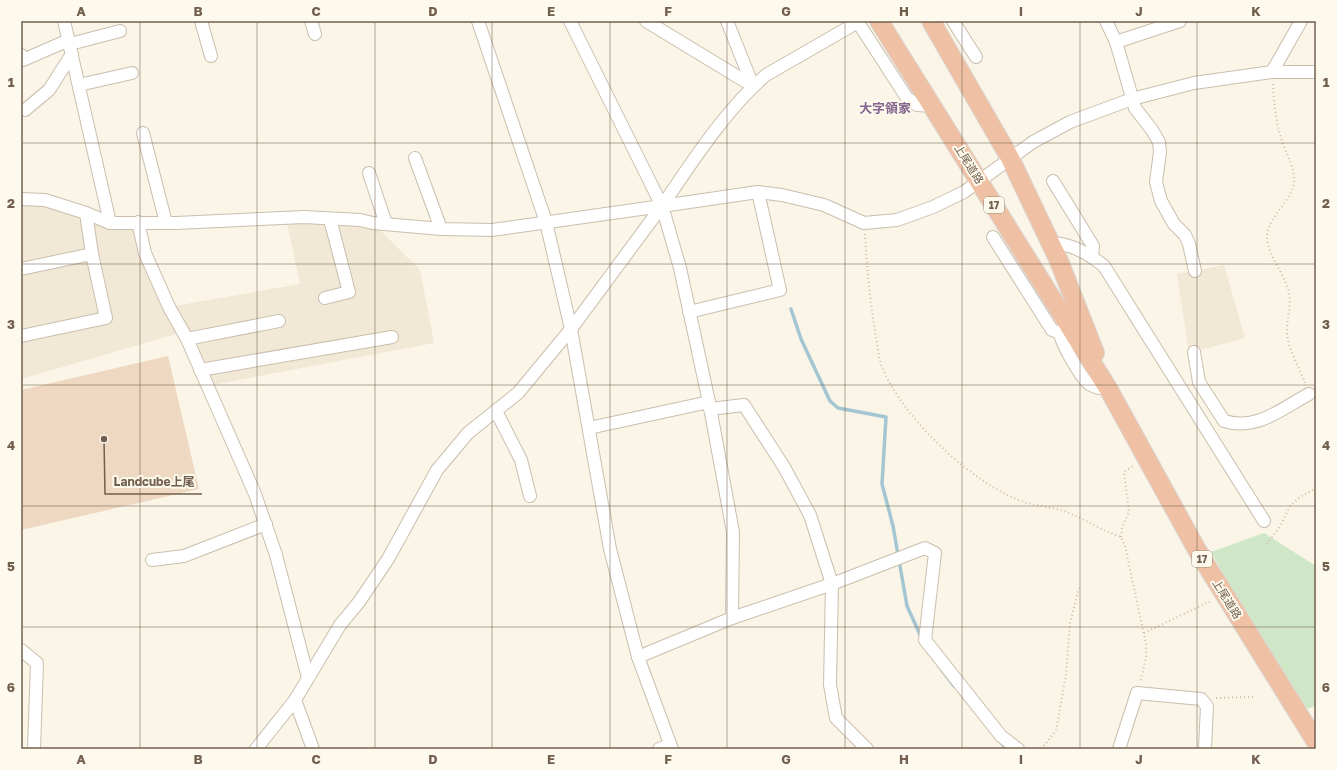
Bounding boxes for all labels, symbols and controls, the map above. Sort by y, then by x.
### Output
text: A [76,3,86,19]
text: B [193,3,203,19]
text: C [311,3,321,19]
text: D [428,3,438,19]
text: E [547,3,555,19]
text: F [664,3,672,19]
text: G [781,3,791,19]
text: H [899,3,909,19]
text: I [1019,3,1023,19]
text: J [1135,3,1143,19]
text: K [1251,3,1261,19]
text: 1 [8,74,15,90]
text: 1 [1323,74,1330,90]
district label: 大字領家 [859,100,911,116]
street label: 上尾道路 [952,142,987,186]
text: 2 [7,195,15,211]
text: 2 [1322,195,1330,211]
road number: 17 [984,197,1004,213]
text: 3 [7,316,15,332]
text: 3 [1322,316,1330,332]
text: 4 [7,437,15,453]
text: 4 [1322,437,1330,453]
callout: Landcube上尾 [105,470,202,494]
text: Landcube上尾 [113,474,195,489]
road number: 17 [1192,551,1212,567]
text: 5 [7,558,15,574]
text: 5 [1322,558,1330,574]
street label: 上尾道路 [1210,577,1245,621]
text: 6 [7,679,15,695]
text: 6 [1322,679,1330,695]
text: A [76,751,86,767]
text: B [193,751,203,767]
text: C [311,751,321,767]
text: D [428,751,438,767]
text: E [547,751,555,767]
text: F [664,751,672,767]
text: G [781,751,791,767]
text: H [899,751,909,767]
text: I [1019,751,1023,767]
text: J [1135,751,1143,767]
text: K [1251,751,1261,767]

